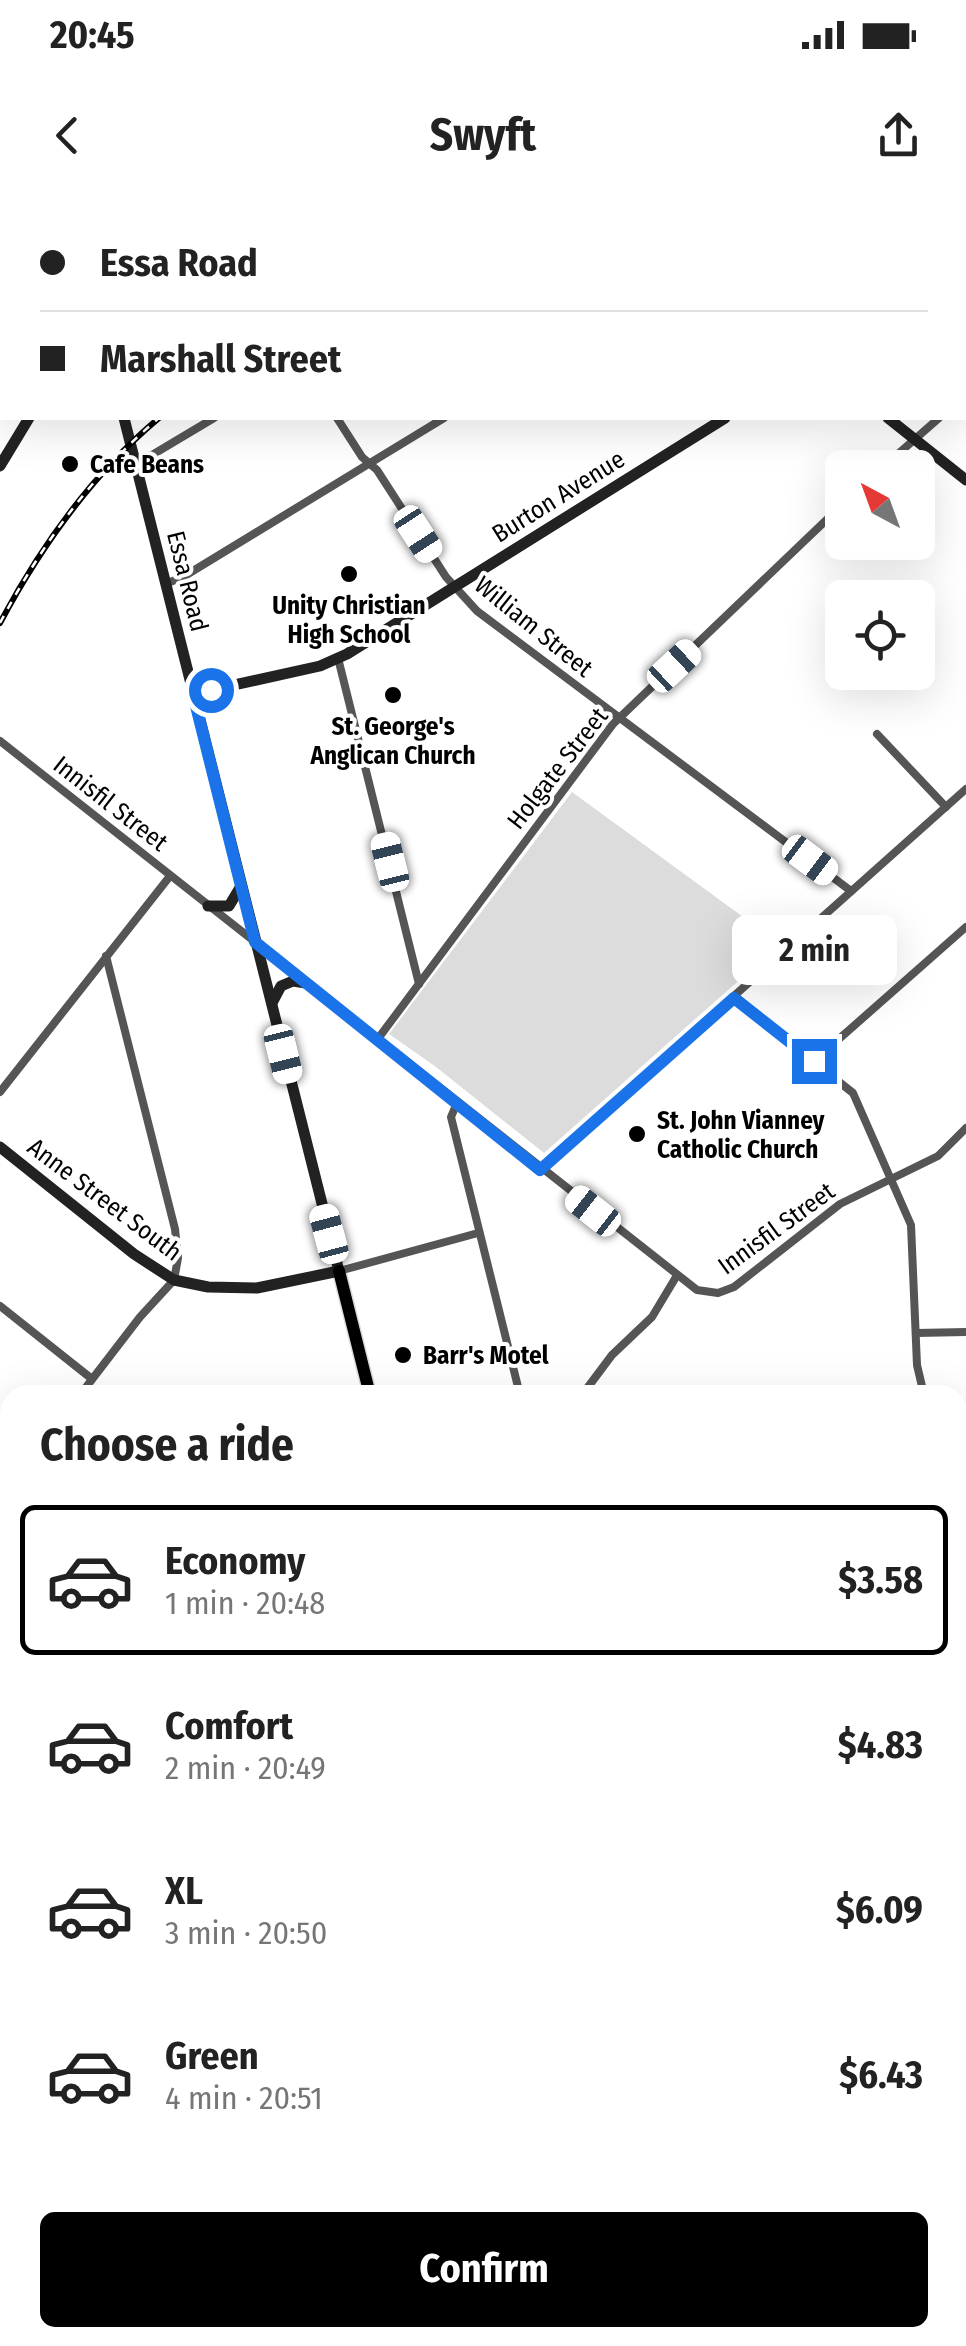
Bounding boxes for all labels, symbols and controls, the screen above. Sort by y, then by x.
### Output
text: 20:45 [50,12,135,58]
icon: back [40,108,95,163]
text: Swyft [430,108,536,162]
icon: share [871,108,926,163]
text: Essa Road [100,240,258,286]
text: Marshall Street [100,336,341,382]
street label: Burton Avenue [487,444,630,549]
place label: Cafe Beans [90,450,204,480]
north arrow [825,450,935,560]
map controls [825,450,935,690]
marker: Cafe Beans [59,453,81,475]
car [389,501,447,567]
street label: Essa Road [160,528,214,635]
marker: Unity Christian High School [338,563,360,585]
street label: William Street [468,570,599,684]
button: locate [825,580,935,690]
place label: Unity Christian High School [272,591,426,650]
car [642,635,706,697]
route start [189,668,234,713]
marker: St. George's Anglican Church [382,684,404,706]
street label: Holgate Street [501,701,615,835]
place label: St. George's Anglican Church [309,712,476,771]
street label: Innisfil Street [47,750,174,858]
car [368,829,412,895]
car [777,830,843,890]
callout: 2 min [732,916,896,986]
text: 2 min [779,931,850,969]
car [261,1021,305,1087]
route end [792,1039,837,1084]
place label: St. John Vianney Catholic Church [657,1106,826,1165]
marker: St. John Vianney Catholic Church [626,1123,648,1145]
street label: Anne Street South [21,1132,187,1267]
street label: Innisfil Street [712,1176,841,1281]
car [560,1181,626,1241]
car [307,1201,351,1267]
place label: Barr's Motel [423,1341,549,1371]
marker: Barr's Motel [392,1344,414,1366]
text: Choose a ride [40,1418,294,1472]
icon: car [45,1535,135,1625]
text: Economy [165,1538,305,1584]
text: $3.58 [838,1557,923,1603]
text: 1 min · 20:48 [165,1584,325,1622]
icon: car [45,1700,135,1790]
text: Comfort [165,1703,293,1749]
text: $4.83 [838,1722,923,1768]
text: 2 min · 20:49 [165,1749,326,1787]
icon: car [45,1865,135,1955]
text: XL [165,1868,203,1914]
text: $6.09 [836,1887,923,1933]
text: 3 min · 20:50 [165,1914,327,1952]
icon: car [45,2030,135,2120]
text: Green [165,2033,259,2079]
text: $6.43 [839,2052,923,2098]
text: 4 min · 20:51 [165,2079,323,2117]
button: Confirm [40,2212,928,2327]

